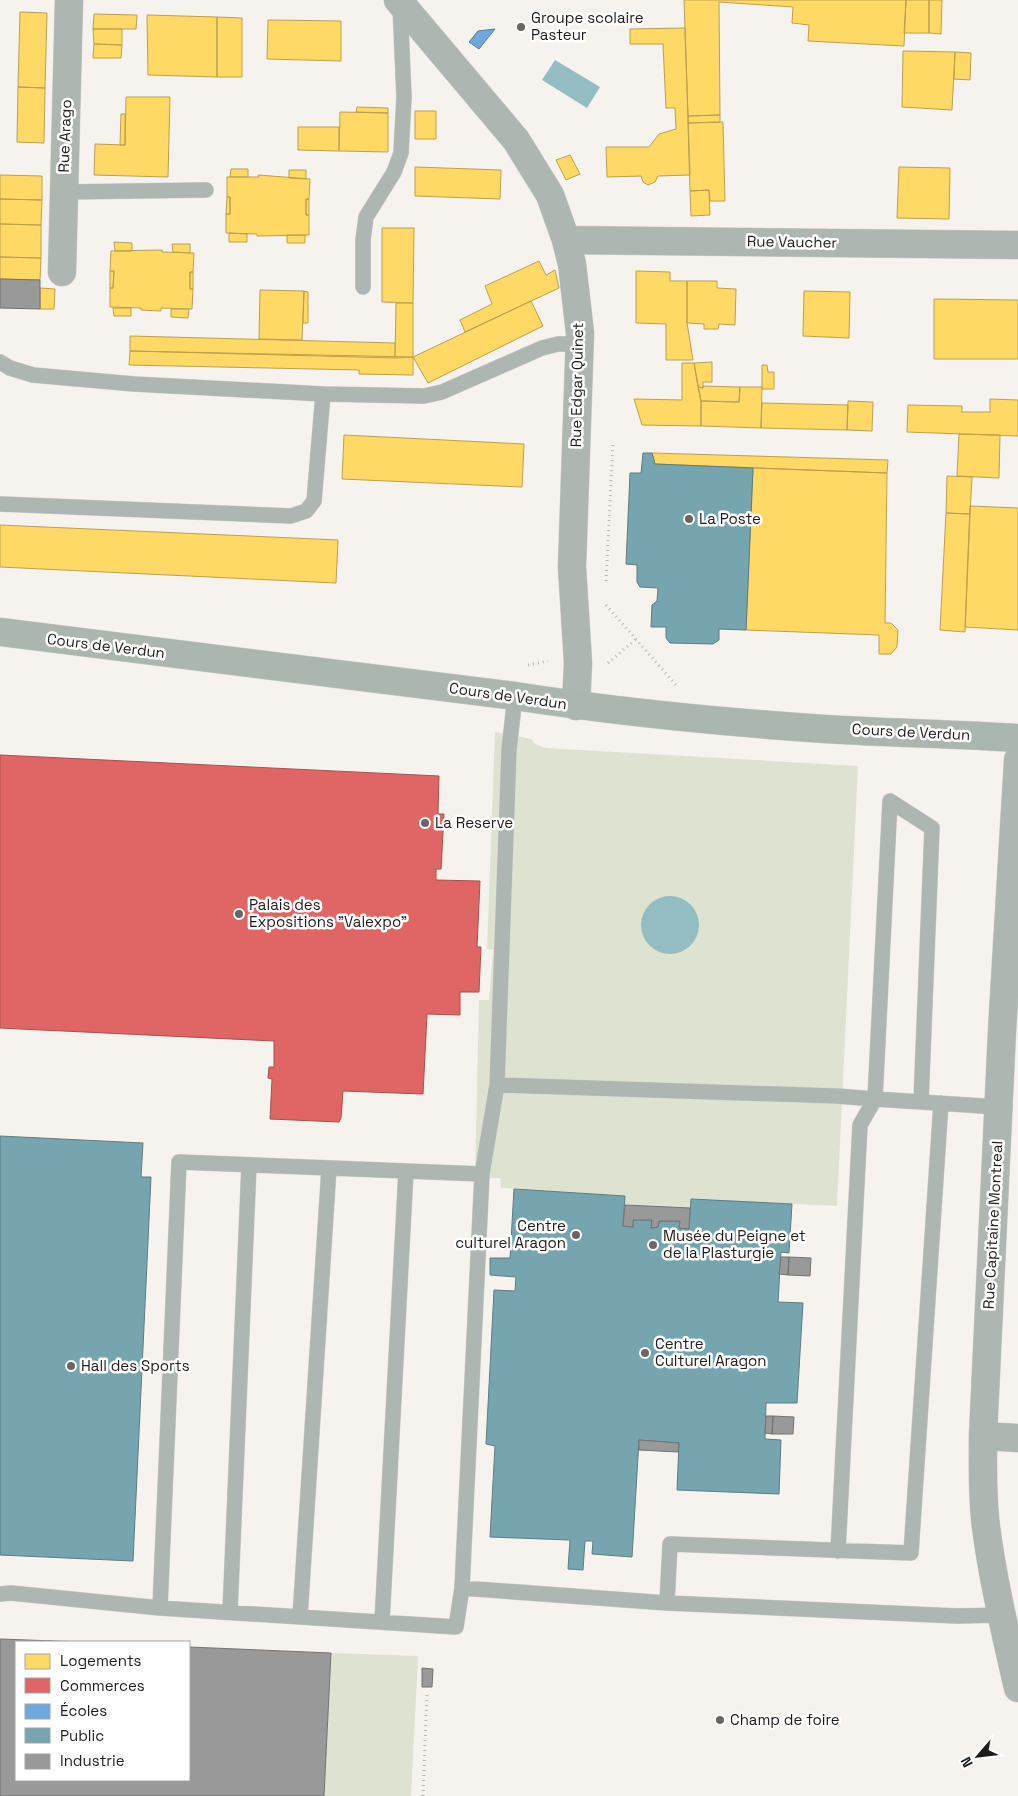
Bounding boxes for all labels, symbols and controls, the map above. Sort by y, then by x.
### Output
place label: Groupe scolaire Pasteur [531,8,644,44]
marker: Groupe scolaire Pasteur [515,21,527,33]
street label: Rue Arago [54,99,75,173]
street label: Rue Vaucher [747,231,838,252]
street label: Rue Edgar Quinet [566,322,587,448]
place label: La Poste [699,509,761,528]
marker: La Poste [683,513,695,525]
street label: Cours de Verdun [46,629,166,662]
street label: Cours de Verdun [448,678,568,713]
street label: Cours de Verdun [851,719,971,744]
place label: La Reserve [435,813,513,832]
marker: La Reserve [419,817,431,829]
place label: Palais des Expositions "Valexpo" [249,895,407,931]
marker: Palais des Expositions "Valexpo" [233,908,245,920]
street label: Rue Capitaine Montreal [979,1140,1006,1310]
place label: Centre culturel Aragon [455,1216,566,1252]
place label: Musée du Peigne et de la Plasturgie [663,1226,806,1262]
marker: Centre culturel Aragon [570,1229,582,1241]
marker: Musée du Peigne et de la Plasturgie [647,1239,659,1251]
place label: Centre Culturel Aragon [655,1334,767,1370]
marker: Centre Culturel Aragon [639,1347,651,1359]
place label: Hall des Sports [81,1356,190,1375]
marker: Hall des Sports [65,1360,77,1372]
legend [15,1641,190,1781]
text: Logements [60,1651,142,1670]
text: Commerces [60,1676,145,1695]
text: Écoles [60,1701,107,1720]
place label: Champ de foire [730,1710,840,1729]
marker: Champ de foire [714,1714,726,1726]
text: Public [60,1726,104,1745]
north arrow [953,1731,1003,1781]
text: Industrie [60,1751,125,1770]
text: N [956,1754,977,1770]

